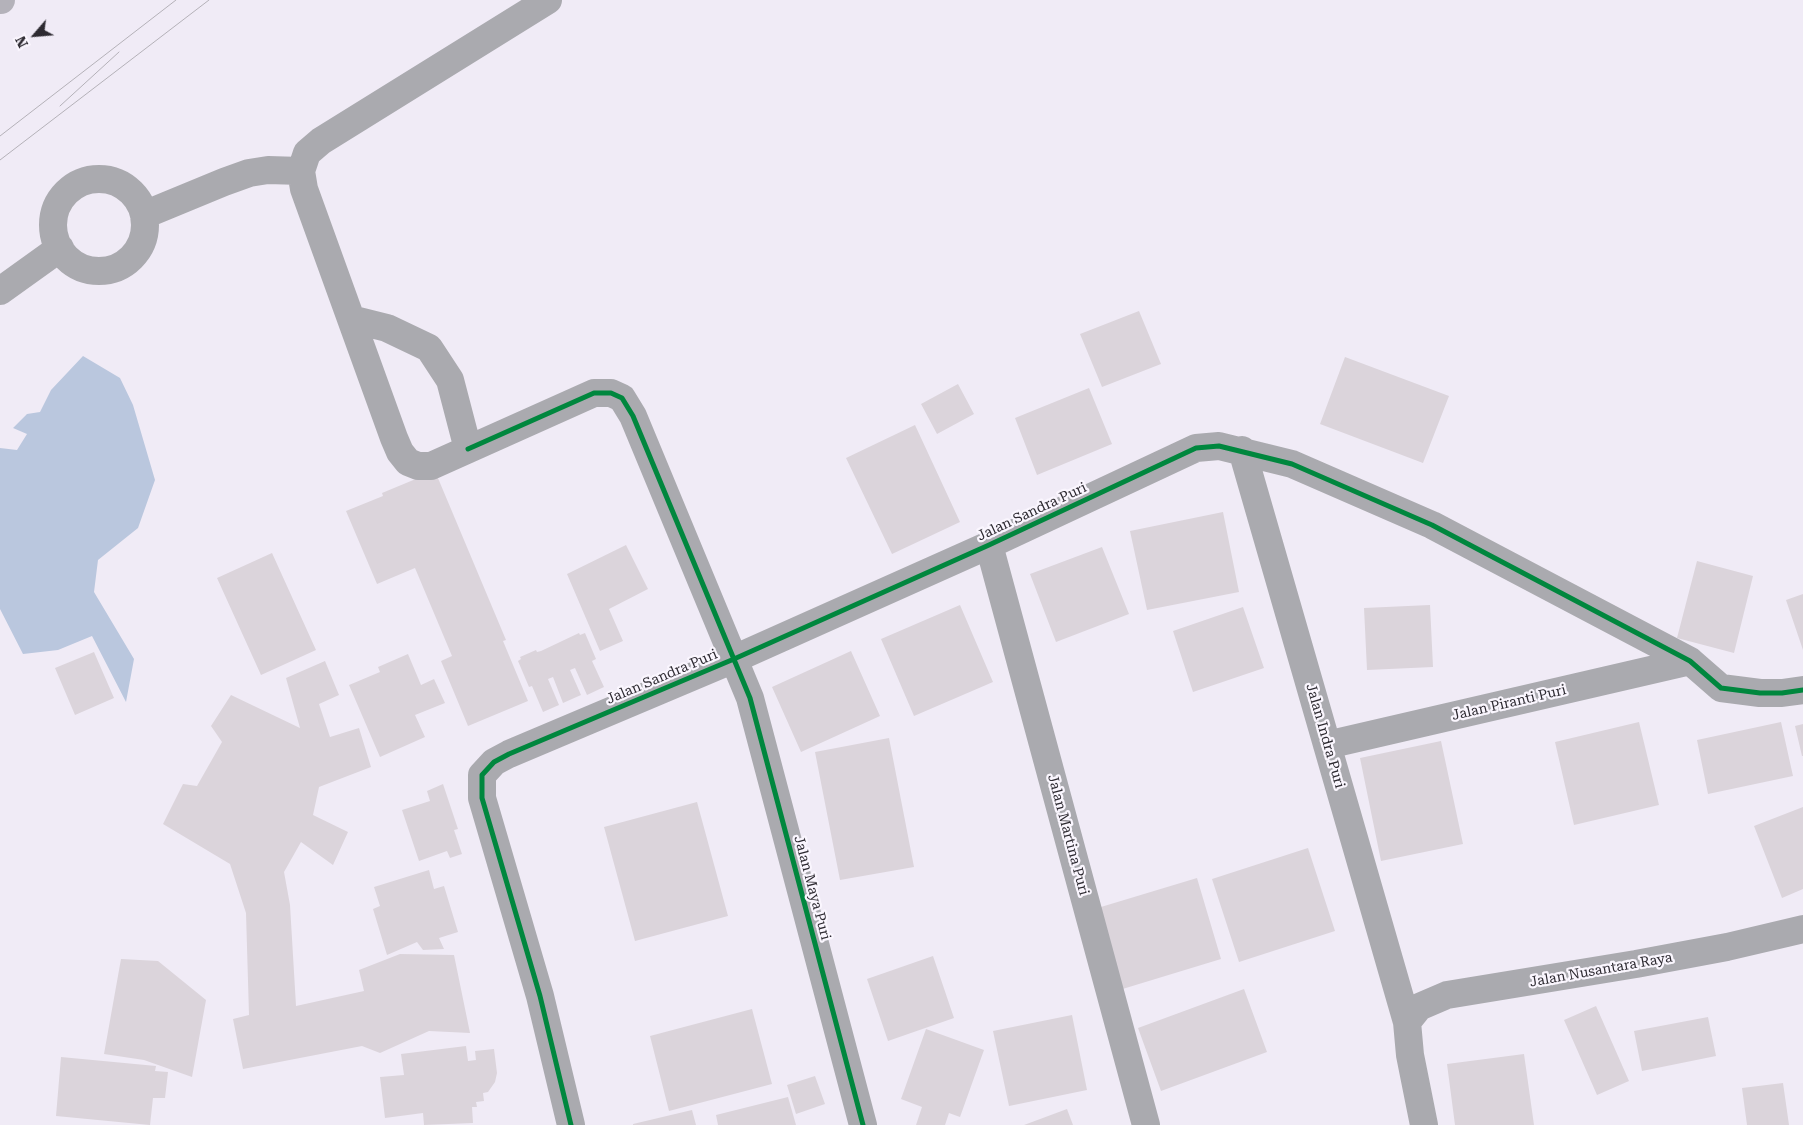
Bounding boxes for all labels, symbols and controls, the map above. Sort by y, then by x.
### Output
north arrow [10,10,60,60]
text: N [12,33,31,50]
street label: Jalan Sandra Puri [975,479,1089,545]
street label: Jalan Sandra Puri [604,646,720,708]
street label: Jalan Indra Puri [1302,682,1348,790]
street label: Jalan Piranti Puri [1450,682,1568,724]
street label: Jalan Martina Puri [1044,773,1092,897]
street label: Jalan Maya Puri [790,834,834,942]
street label: Jalan Nusantara Raya [1528,949,1674,991]

